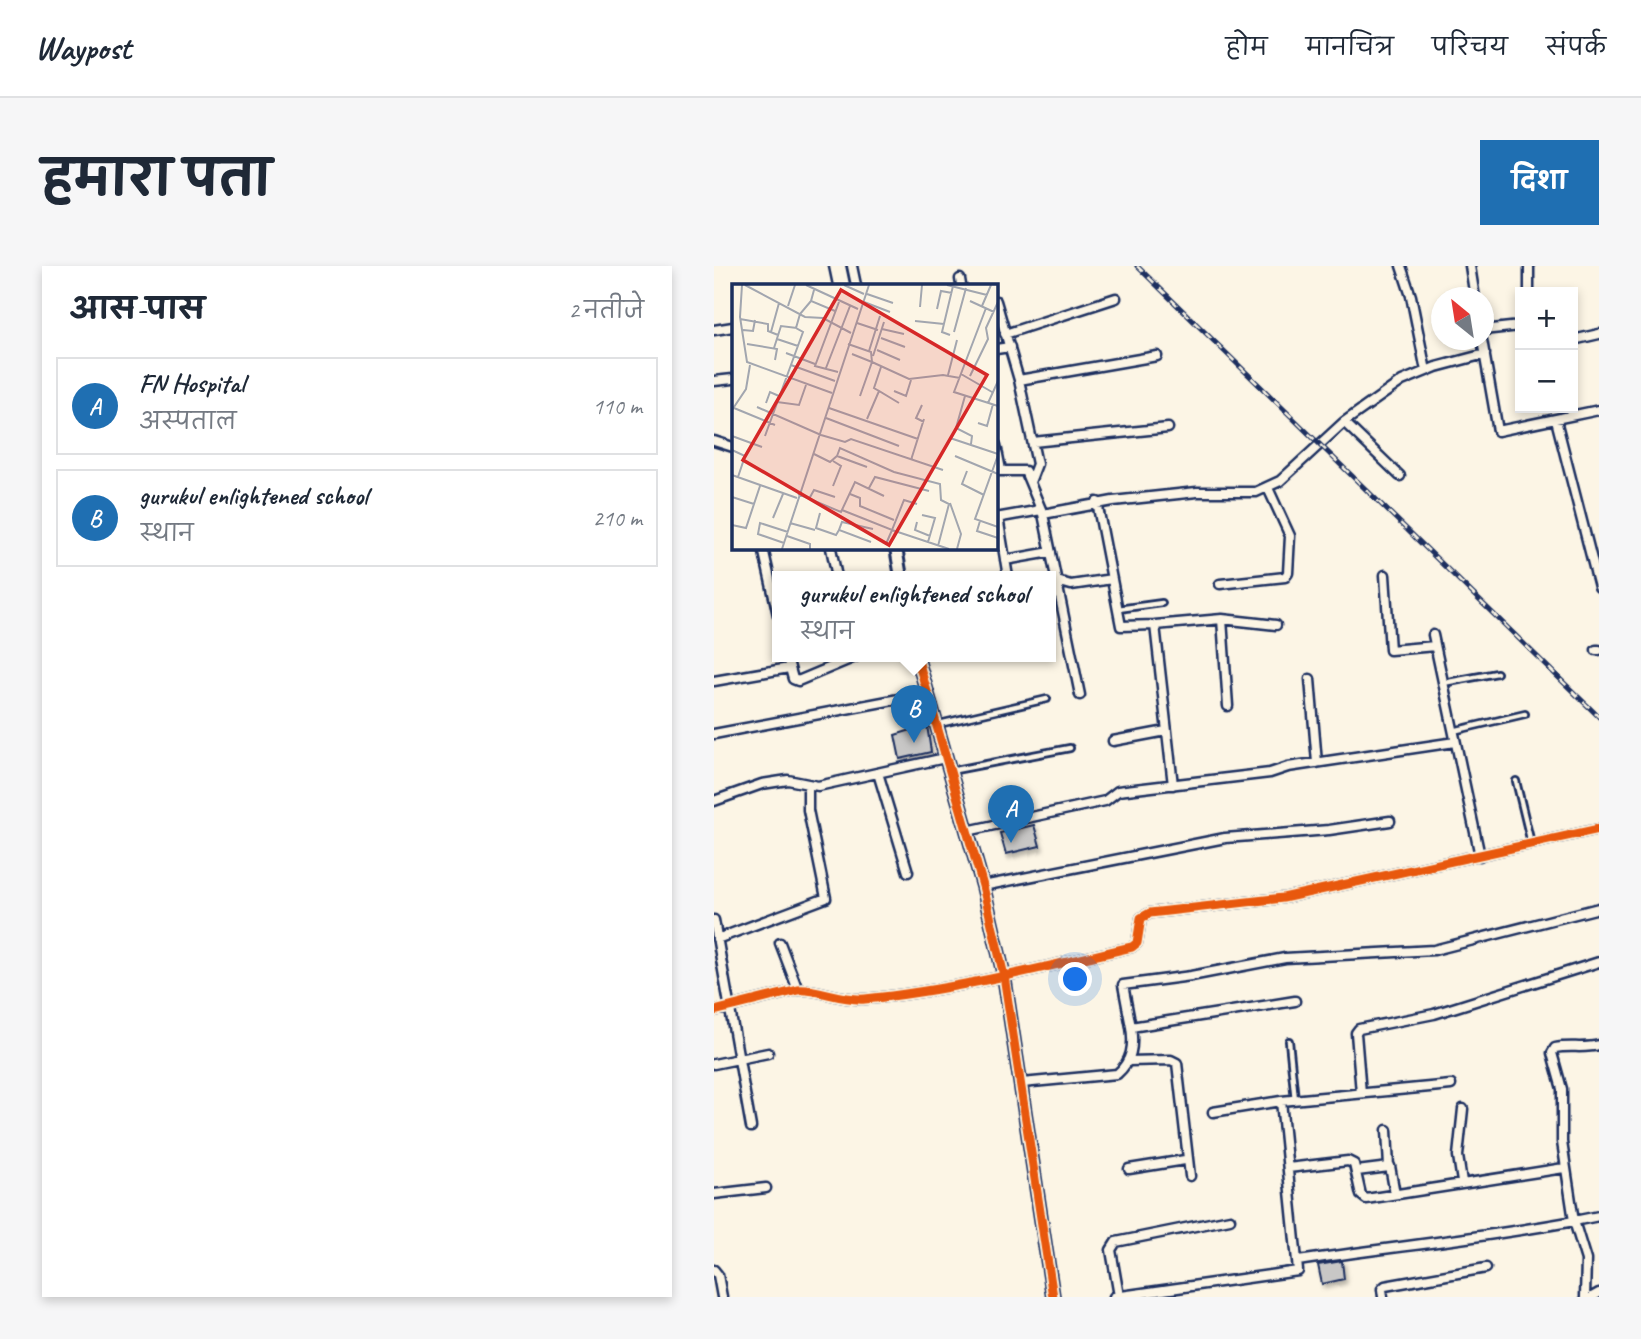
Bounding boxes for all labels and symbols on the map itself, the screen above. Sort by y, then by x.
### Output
inset map [732,284,998,550]
north arrow [1431,287,1494,350]
pin: B [891,685,937,743]
pin: A [988,785,1034,843]
your location [1058,962,1092,996]

